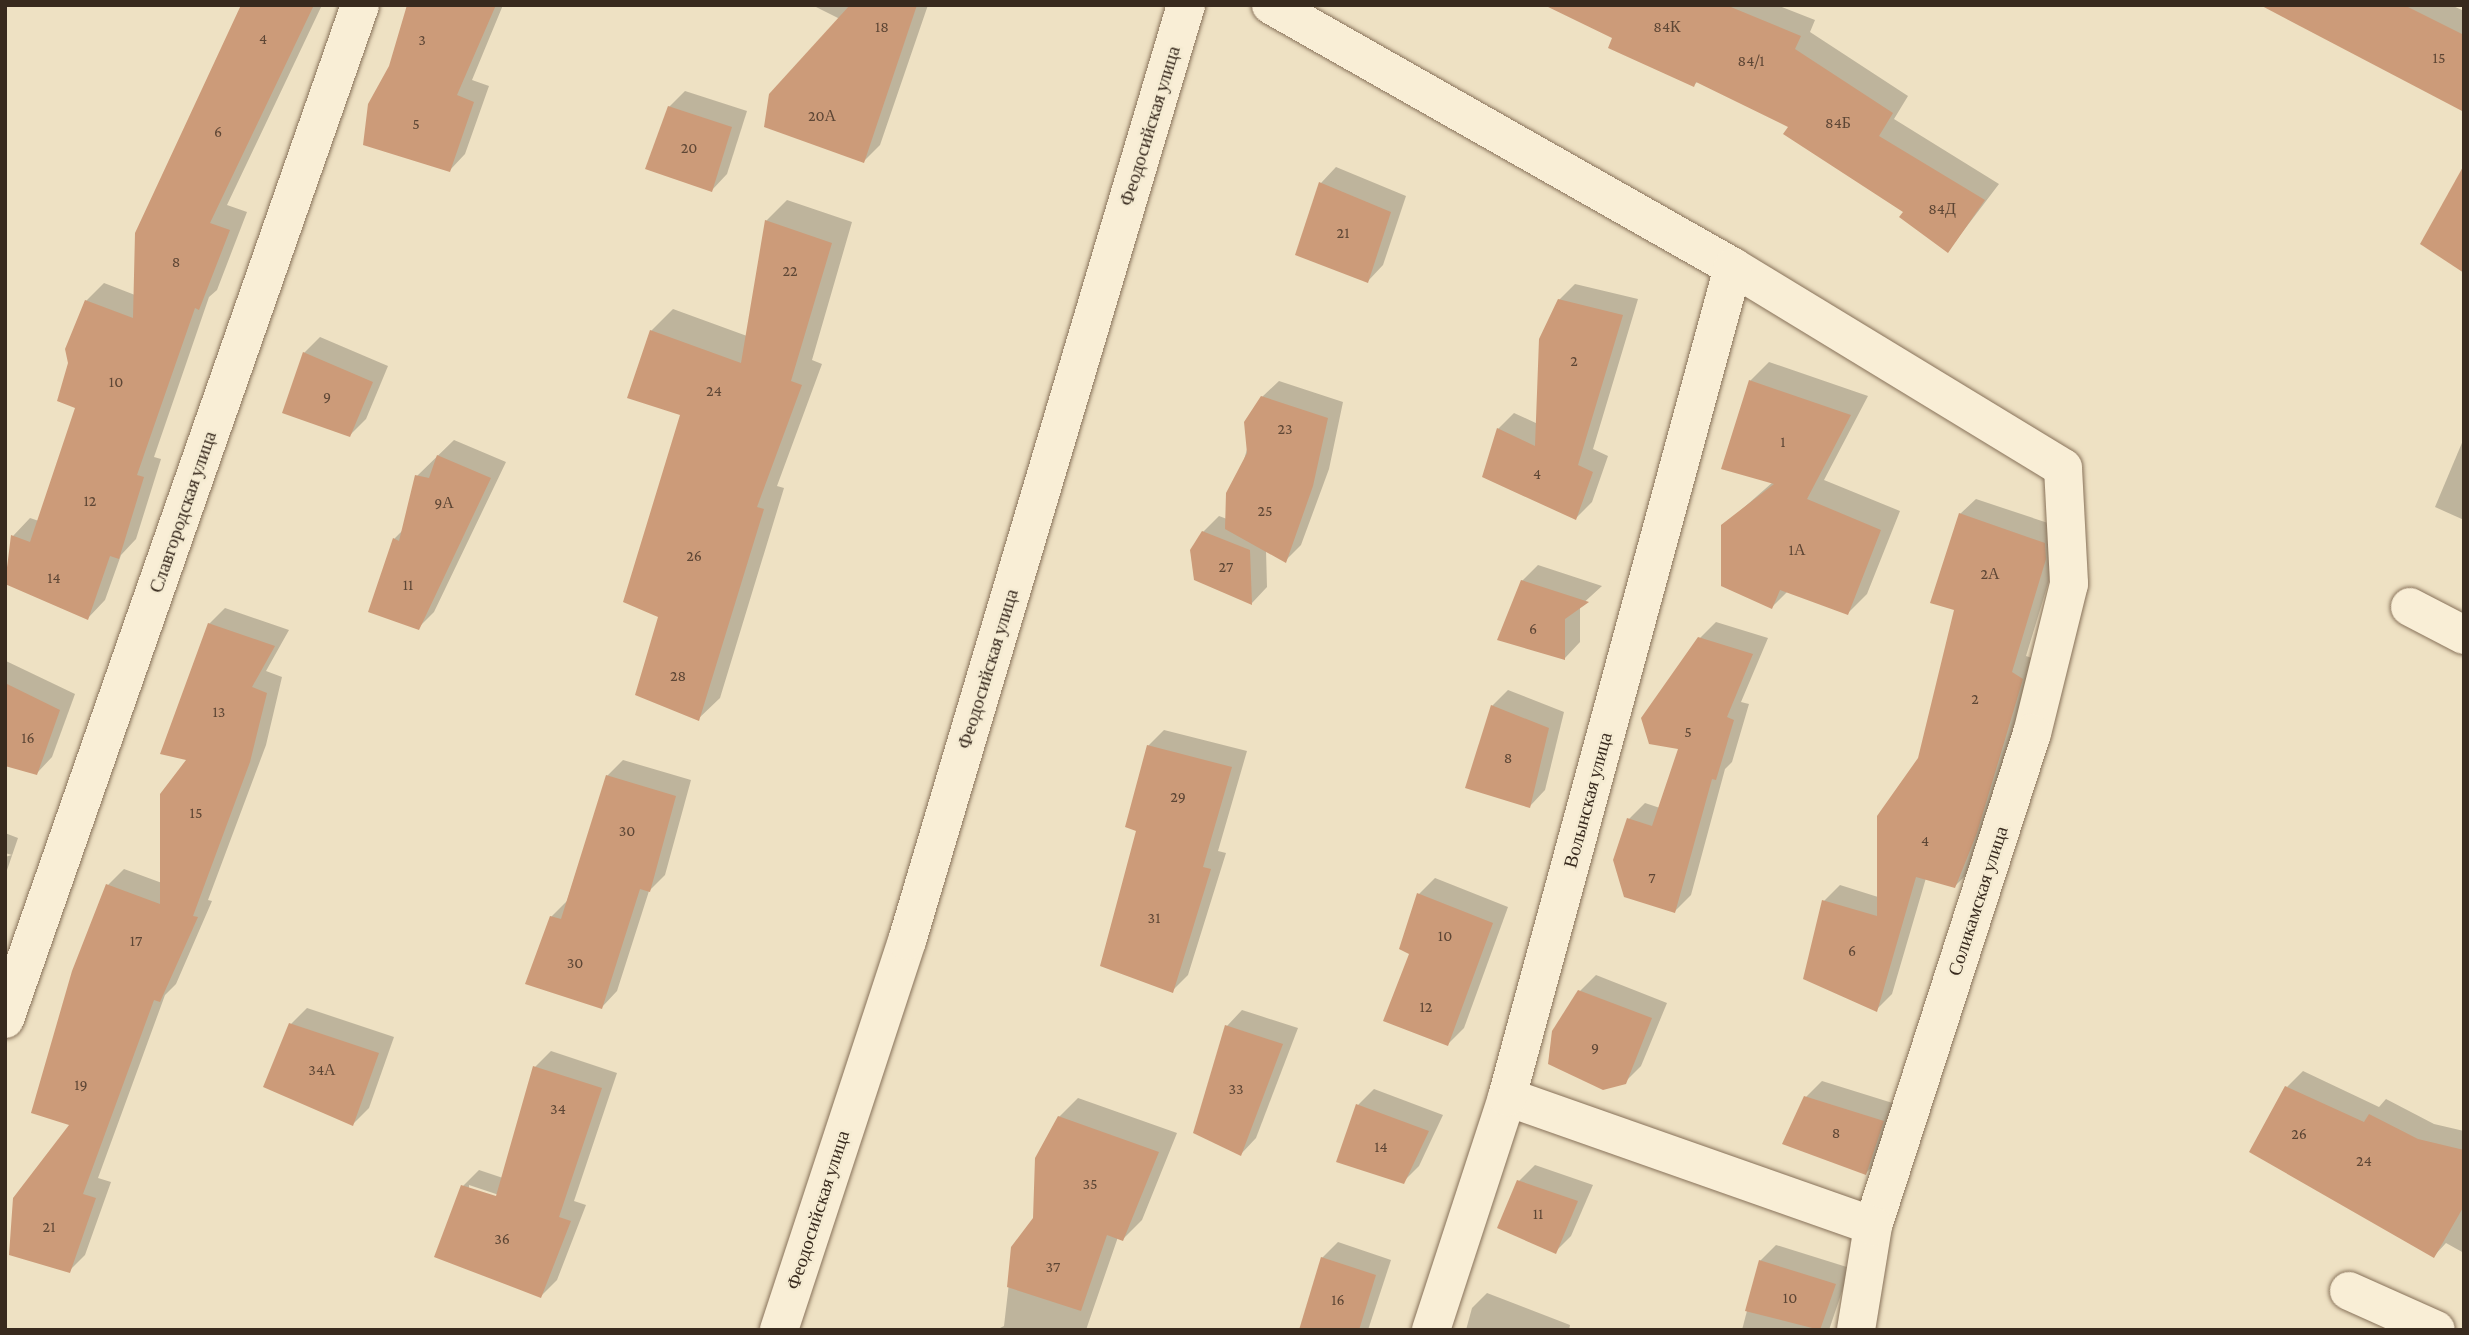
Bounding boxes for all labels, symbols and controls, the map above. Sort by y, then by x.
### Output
house number: 18 [875,17,889,37]
house number: 84К [1653,17,1681,37]
house number: 4 [259,29,267,49]
house number: 3 [418,30,426,50]
street label: Феодосийская улица [1115,43,1185,209]
house number: 15 [2433,48,2445,68]
house number: 84/1 [1738,51,1764,71]
house number: 20А [808,106,836,126]
house number: 84Б [1825,113,1851,133]
house number: 5 [412,114,420,134]
house number: 6 [214,122,222,142]
house number: 20 [681,138,697,158]
house number: 84Д [1928,199,1956,219]
house number: 21 [1337,223,1349,243]
house number: 8 [172,252,180,272]
house number: 22 [782,261,798,281]
house number: 2 [1570,351,1578,371]
house number: 10 [109,372,123,392]
house number: 24 [706,381,722,401]
house number: 9 [323,387,331,407]
house number: 23 [1277,419,1293,439]
street label: Славгородская улица [145,428,221,596]
house number: 1 [1780,432,1786,452]
house number: 4 [1533,464,1541,484]
house number: 12 [84,491,96,511]
house number: 9А [434,493,454,513]
house number: 25 [1257,501,1273,521]
house number: 1А [1789,540,1805,560]
house number: 26 [686,546,702,566]
house number: 27 [1219,557,1233,577]
house number: 2А [1980,564,2000,584]
house number: 14 [47,568,61,588]
house number: 11 [403,575,413,595]
street label: Феодосийская улица [953,586,1023,752]
house number: 6 [1529,619,1537,639]
house number: 28 [670,666,686,686]
house number: 2 [1971,689,1979,709]
house number: 13 [213,702,225,722]
house number: 5 [1684,722,1692,742]
house number: 16 [21,728,35,748]
street label: Волынская улица [1559,730,1617,870]
house number: 8 [1504,748,1512,768]
house number: 29 [1170,787,1186,807]
house number: 15 [190,803,202,823]
house number: 30 [619,821,635,841]
street label: Соликамская улица [1943,823,2013,979]
house number: 4 [1921,831,1929,851]
house number: 7 [1648,868,1656,888]
house number: 31 [1148,908,1160,928]
house number: 10 [1438,926,1452,946]
house number: 17 [130,931,142,951]
house number: 6 [1848,941,1856,961]
house number: 30 [567,953,583,973]
house number: 12 [1420,997,1432,1017]
house number: 9 [1591,1038,1599,1058]
house number: 34А [308,1060,336,1080]
house number: 19 [74,1075,88,1095]
house number: 33 [1228,1079,1244,1099]
house number: 34 [550,1099,566,1119]
house number: 8 [1832,1123,1840,1143]
house number: 26 [2291,1124,2307,1144]
street label: Феодосийская улица [782,1128,854,1292]
house number: 14 [1374,1137,1388,1157]
house number: 24 [2356,1151,2372,1171]
house number: 35 [1082,1174,1098,1194]
house number: 11 [1533,1204,1543,1224]
house number: 21 [43,1217,55,1237]
house number: 36 [494,1229,510,1249]
house number: 37 [1046,1257,1060,1277]
house number: 10 [1783,1288,1797,1308]
house number: 16 [1331,1290,1345,1310]

